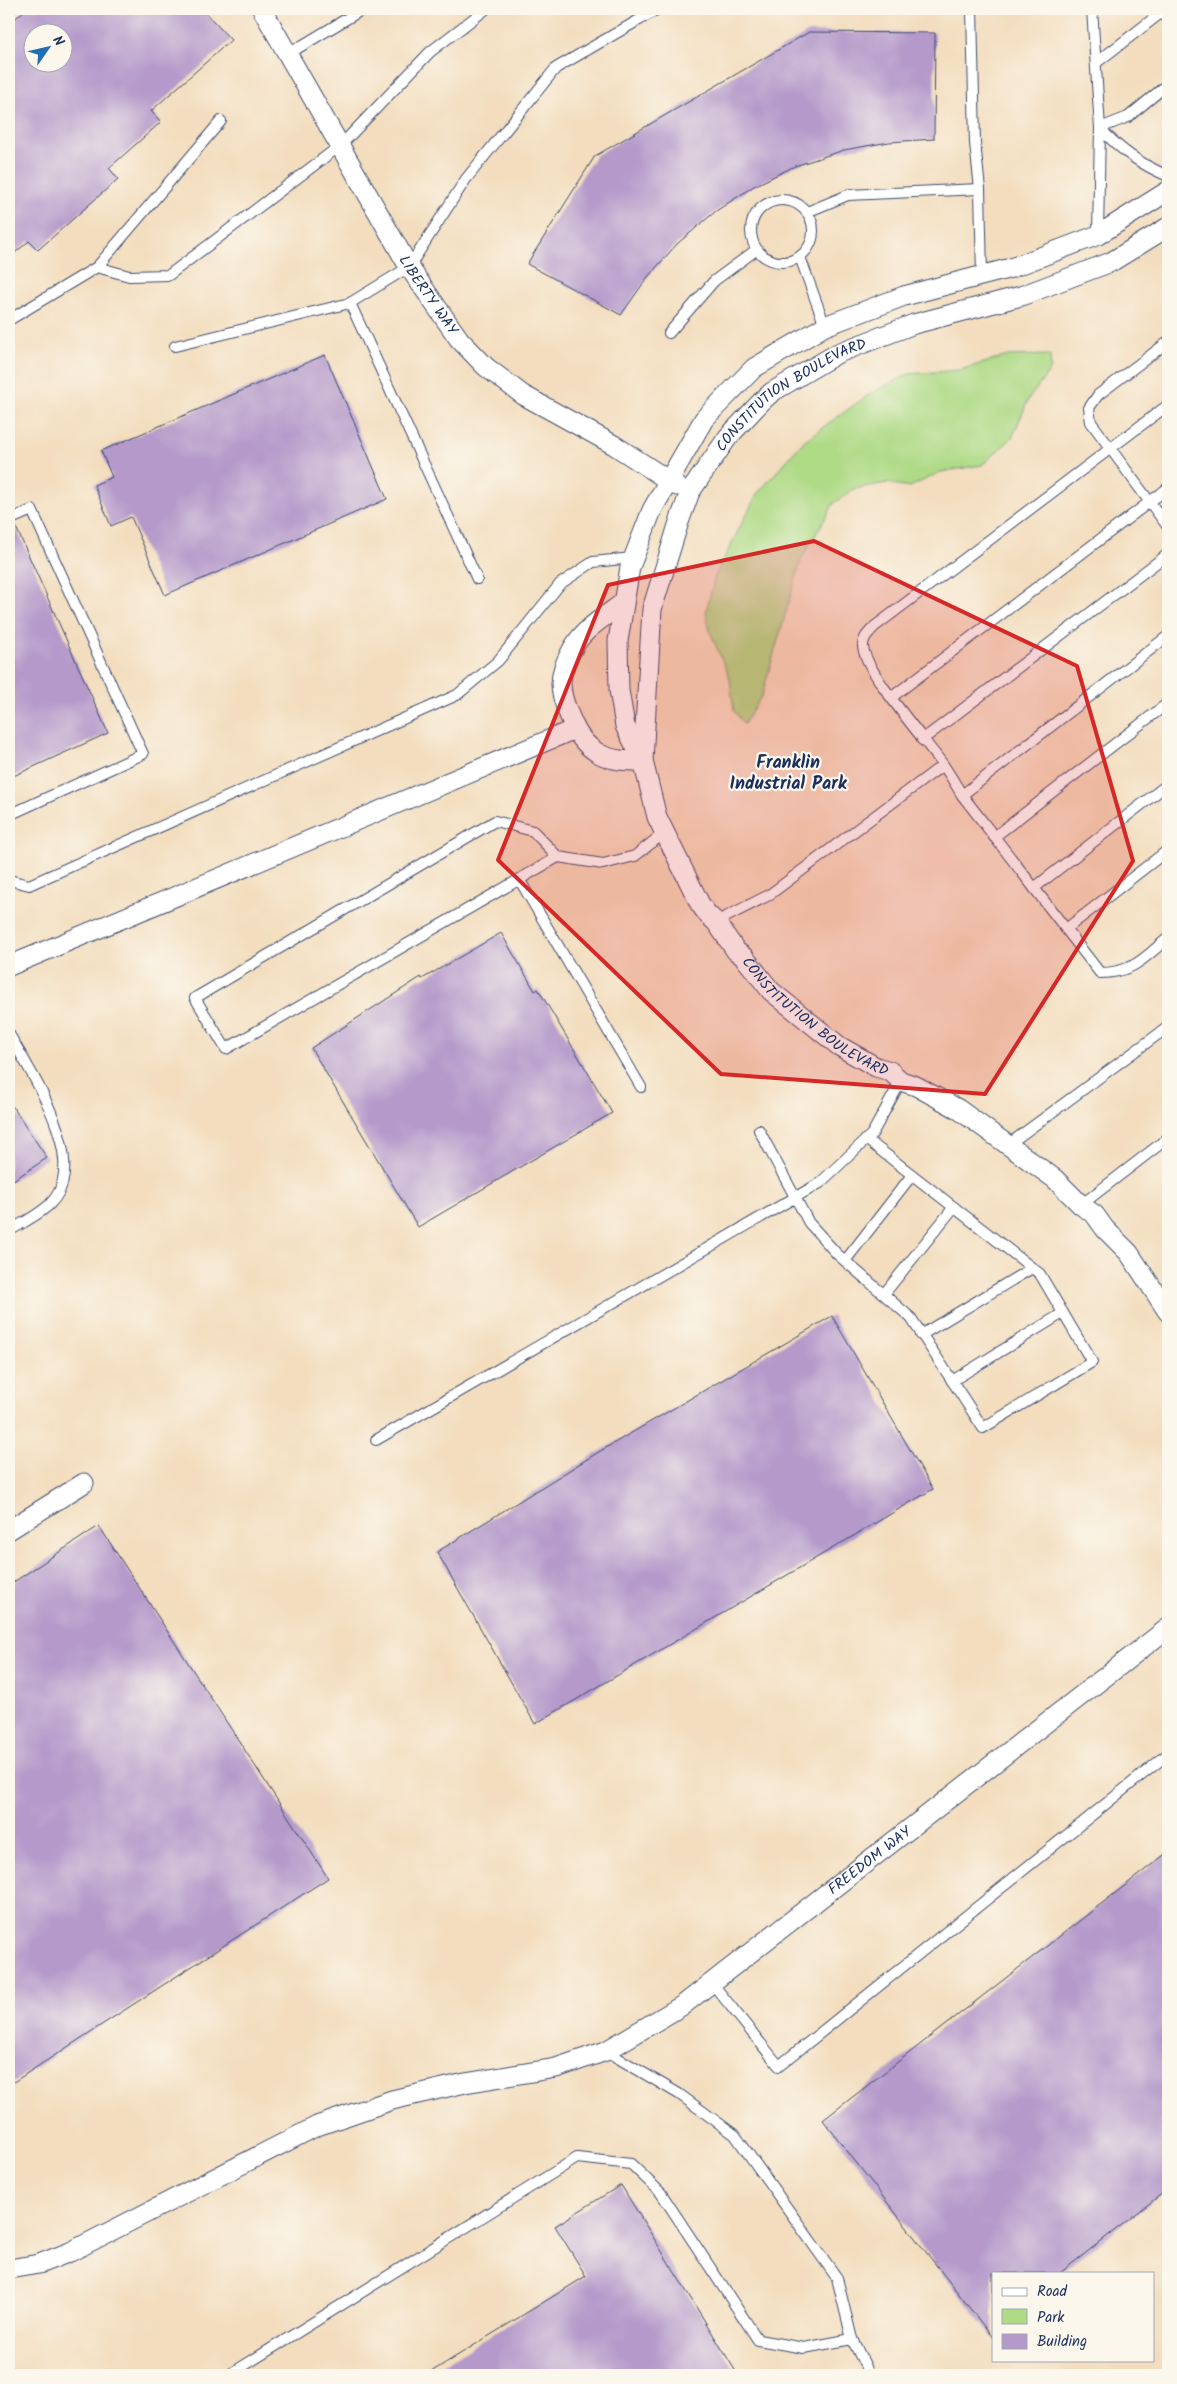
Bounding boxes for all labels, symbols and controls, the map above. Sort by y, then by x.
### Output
north arrow [22,22,72,72]
text: N [46,31,70,51]
street label: LIBERTY WAY [392,251,465,341]
street label: CONSTITUTION BOULEVARD [710,332,870,457]
district label: Franklin Industrial Park [729,749,848,799]
street label: CONSTITUTION BOULEVARD [735,952,892,1083]
street label: FREEDOM WAY [823,1820,918,1901]
legend [992,2272,1154,2362]
text: Road [1037,2280,1068,2304]
text: Park [1037,2306,1065,2330]
text: Building [1037,2330,1087,2354]

